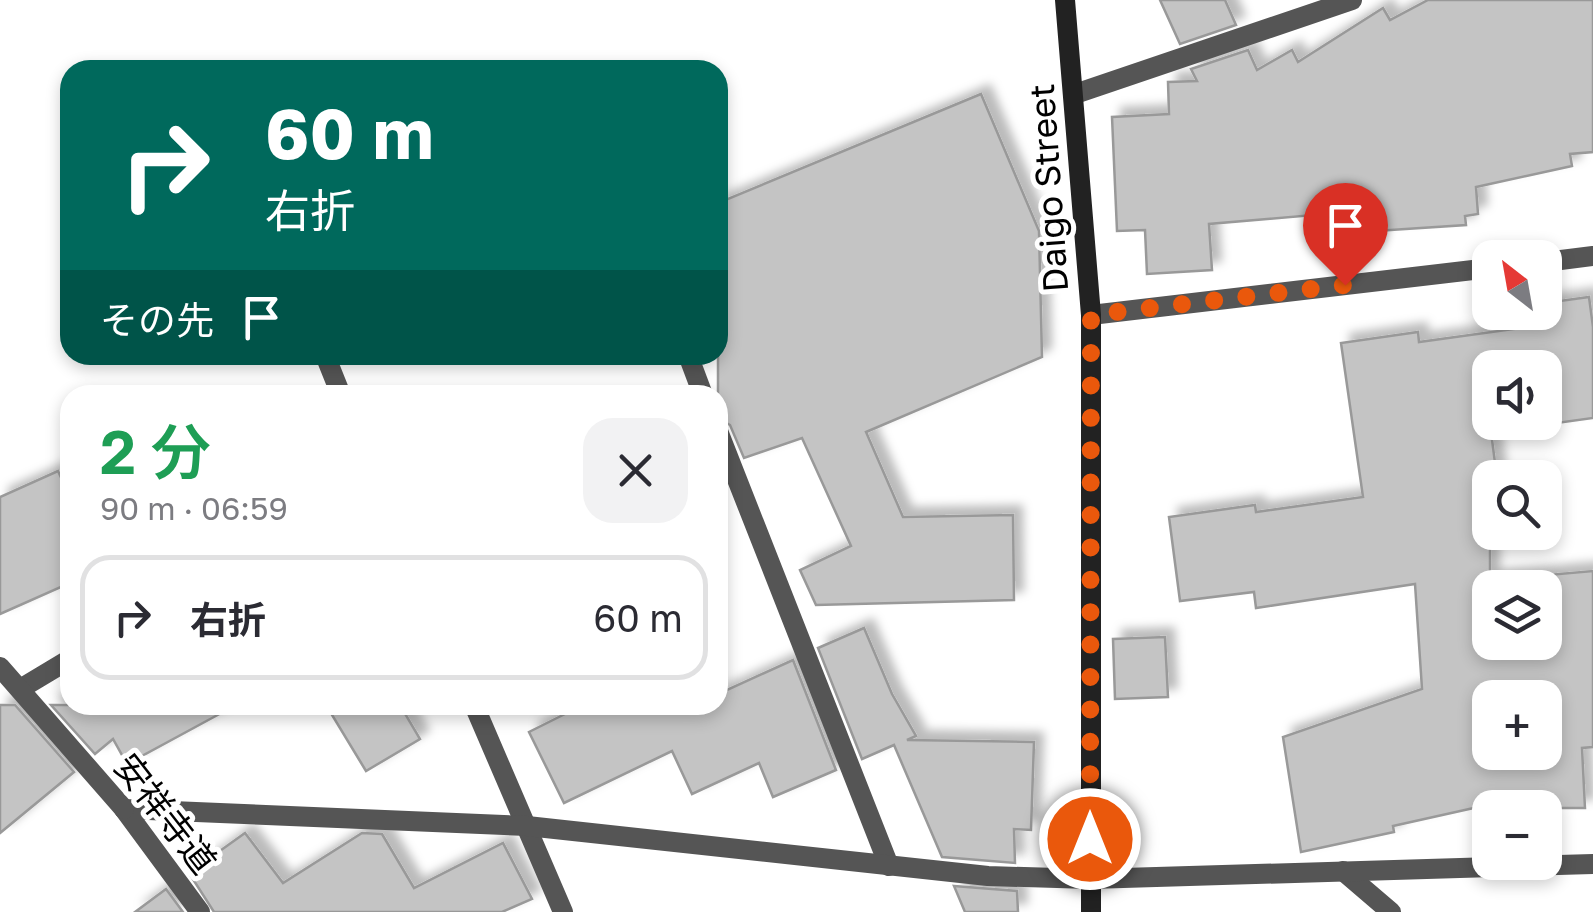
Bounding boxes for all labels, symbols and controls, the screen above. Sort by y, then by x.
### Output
street label: Daigo Street [1020,83,1076,294]
text: 60 m [265,90,434,174]
icon: right [100,100,230,230]
text: 右折 [265,183,355,237]
pin [1303,183,1388,286]
icon: arrive [1318,198,1373,253]
north arrow [1472,240,1562,330]
map controls [1472,240,1562,880]
icon: arrive [234,290,289,345]
text: その先 [100,297,214,342]
button: sound [1472,350,1562,440]
text: 2 分 [100,415,211,487]
button: close [583,418,688,523]
button: search [1472,460,1562,550]
text: 90 m · 06:59 [100,489,288,527]
button: layers [1472,570,1562,660]
icon: right [105,590,160,645]
text: 60 m [593,595,683,640]
text: 右折 [190,597,266,642]
button: + [1472,680,1562,770]
street label: 安祥寺道 [106,745,225,881]
position arrow [1038,787,1142,891]
button: − [1472,790,1562,880]

